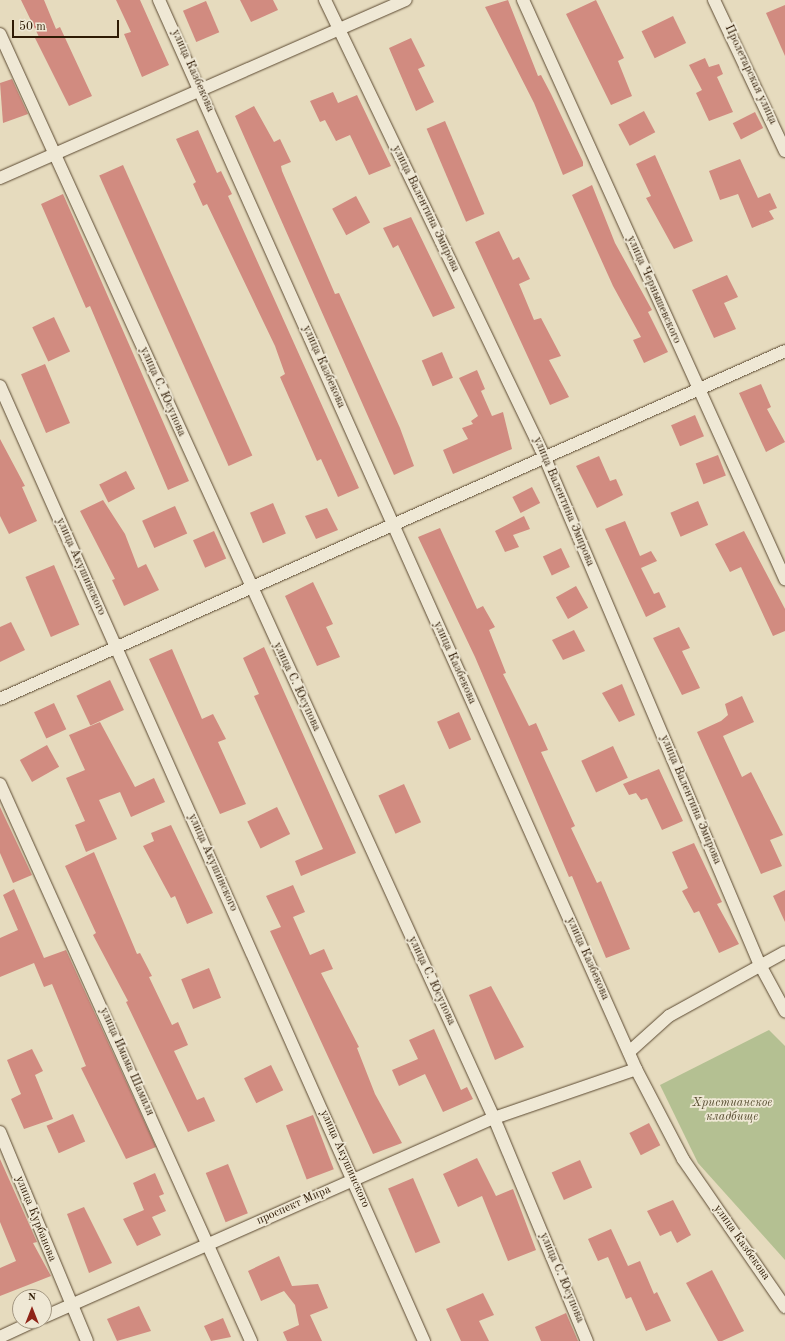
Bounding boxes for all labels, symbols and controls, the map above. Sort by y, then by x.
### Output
scale bar [14,12,121,38]
text: 50 m [19,21,46,33]
street label: Пролетарская улица [721,23,779,127]
street label: улица Казбекова [167,27,217,115]
street label: улица Валентина Эмирова [388,143,462,275]
street label: улица Чернышевского [623,234,683,346]
street label: улица Казбекова [298,323,348,411]
street label: улица С. Юсупова [136,345,188,439]
street label: улица Валентина Эмирова [529,435,597,569]
street label: улица Акушинского [52,516,108,618]
street label: улица Казбекова [429,619,479,707]
street label: улица С. Юсупова [269,640,323,734]
street label: улица Валентина Эмирова [656,733,724,867]
street label: улица Акушинского [184,812,240,914]
street label: улица Казбекова [562,915,612,1003]
street label: улица С. Юсупова [404,934,458,1028]
street label: улица Имама Шамиля [96,1006,156,1118]
park label: Христианское кладбище [692,1097,772,1125]
street label: улица Акушинского [316,1108,372,1210]
street label: улица Курбанова [11,1174,59,1264]
street label: проспект Мира [255,1183,333,1229]
street label: улица Казбекова [710,1202,772,1284]
street label: улица С. Юсупова [535,1231,587,1325]
north arrow [12,1289,52,1329]
text: N [28,1292,36,1303]

